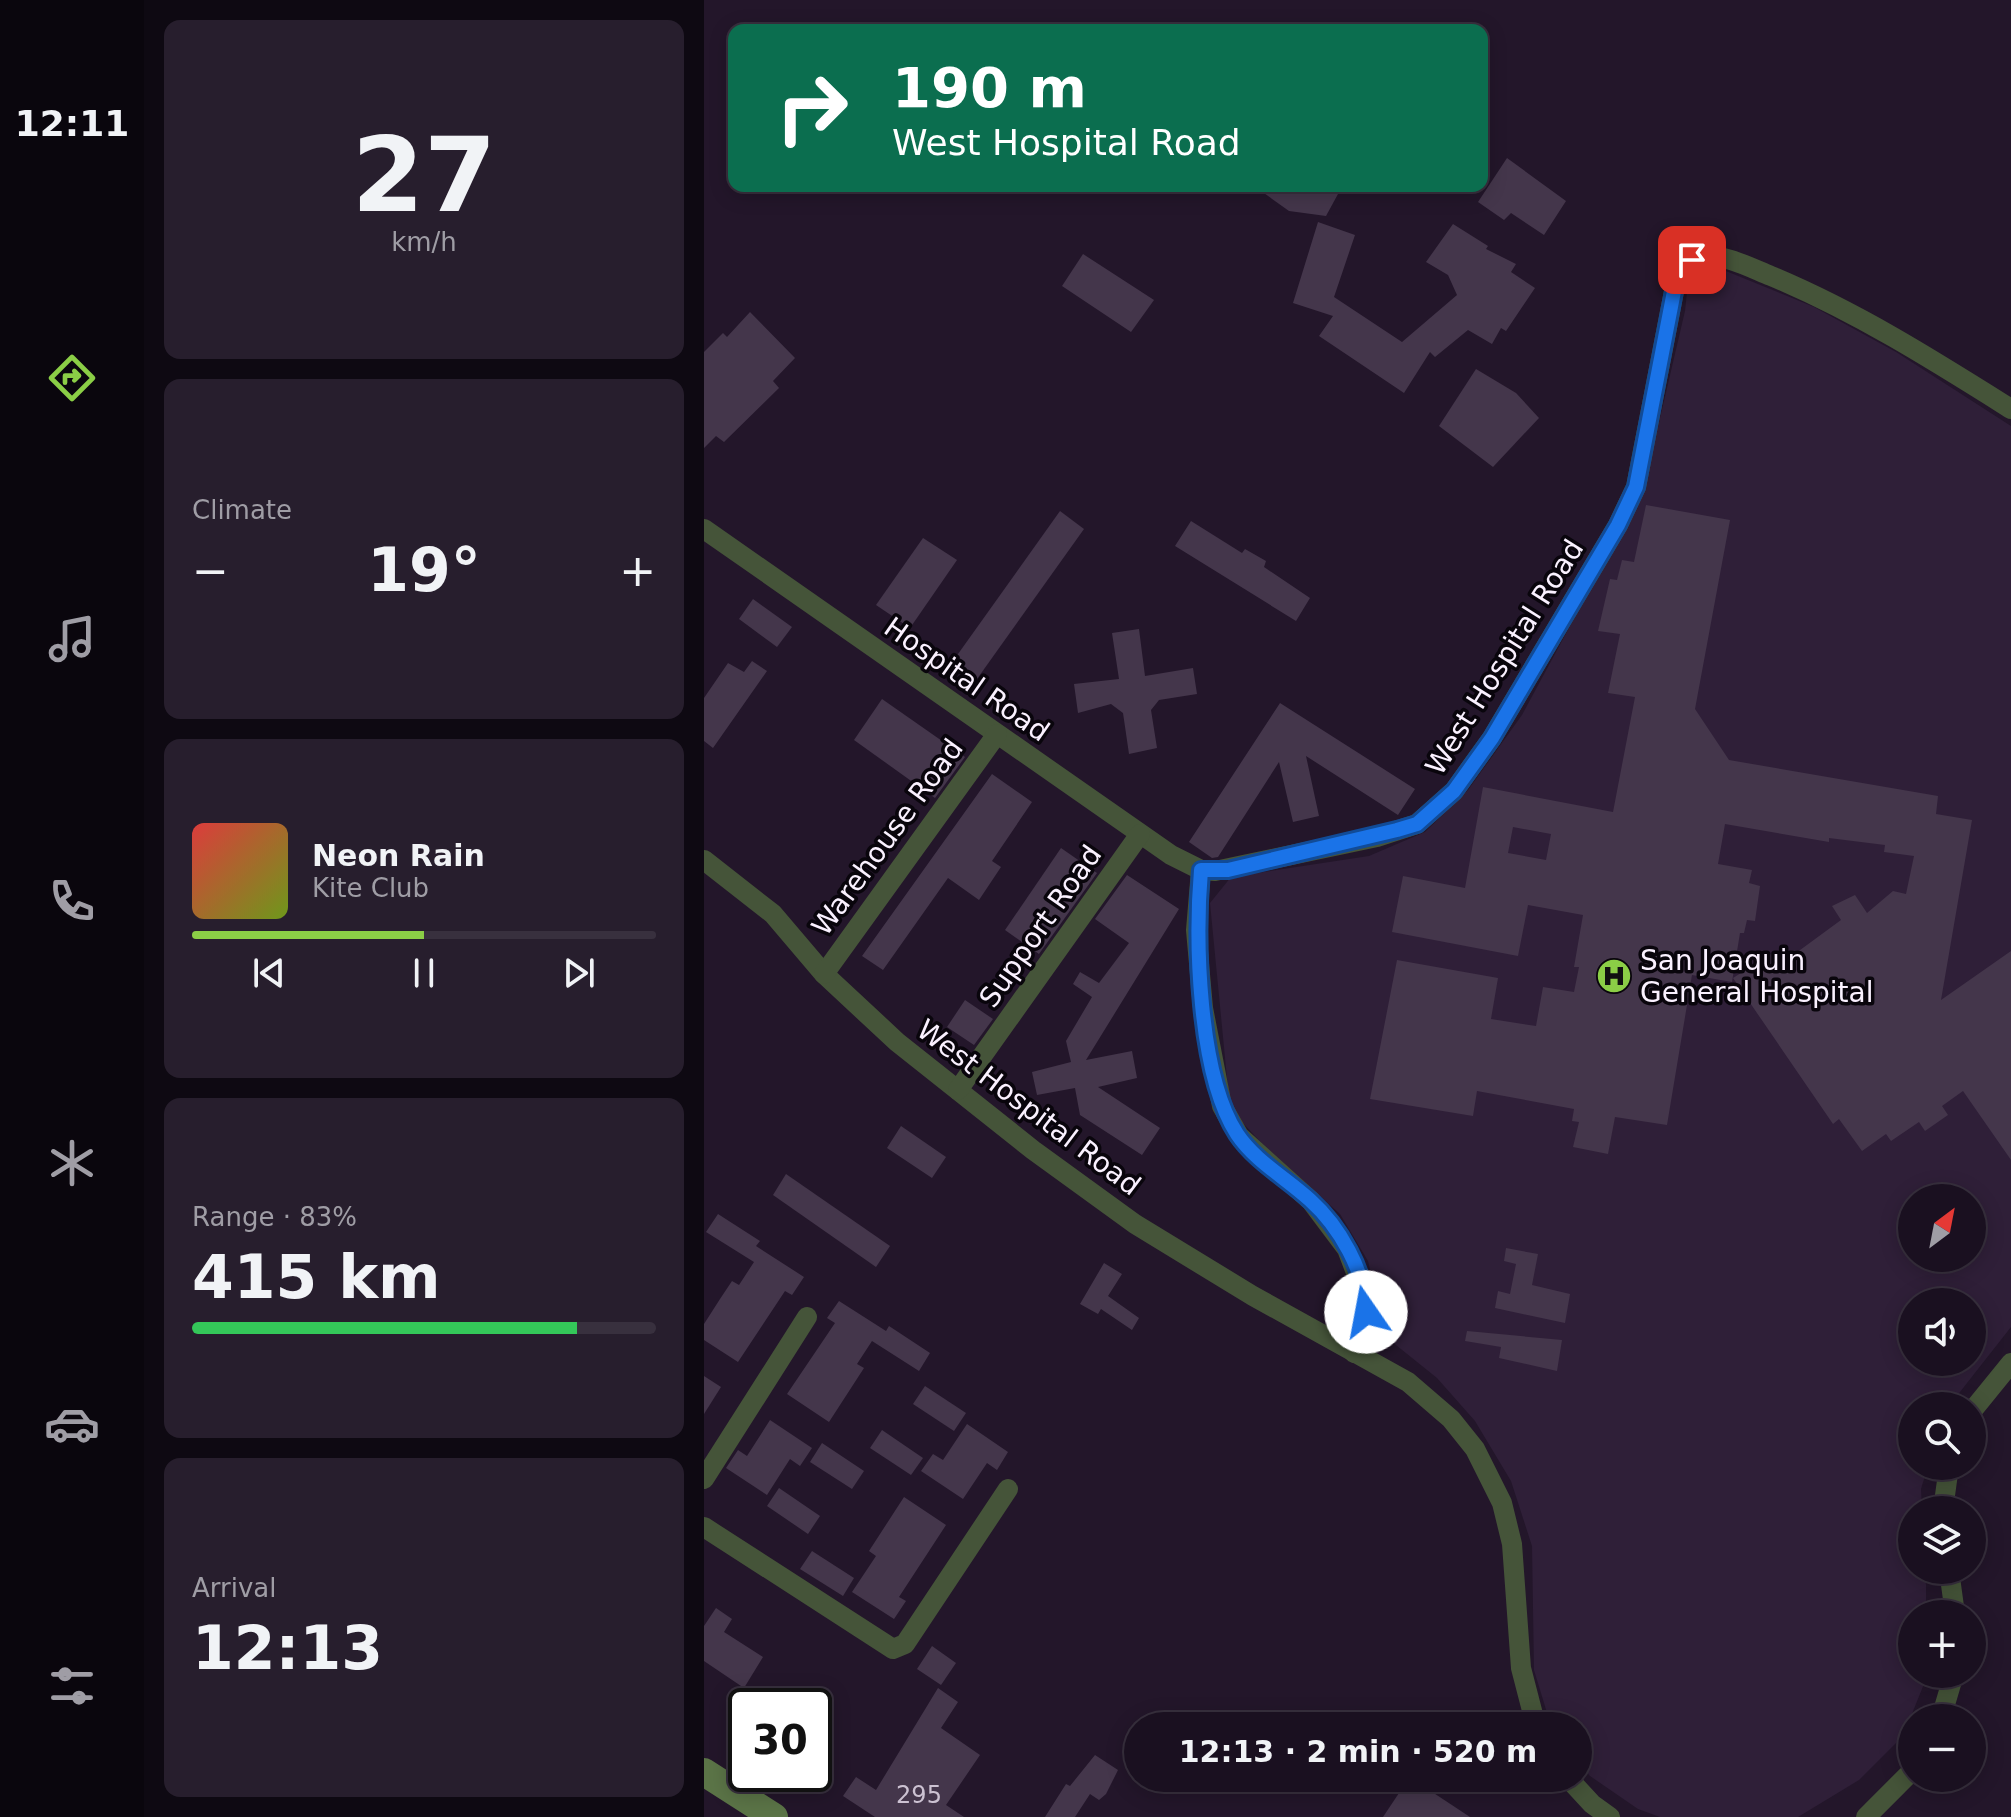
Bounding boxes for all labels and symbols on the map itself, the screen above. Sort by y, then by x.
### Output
pin [1658,226,1726,294]
street label: West Hospital Road [1419,534,1590,781]
street label: Hospital Road [878,610,1055,748]
street label: Warehouse Road [805,733,970,942]
street label: Support Road [972,839,1108,1014]
place label: San Joaquin General Hospital [1640,944,1874,1009]
hospital icon: San Joaquin General Hospital [1595,957,1633,995]
street label: West Hospital Road [910,1013,1147,1202]
north arrow [1898,1184,1986,1272]
position arrow [1324,1270,1408,1354]
speed limit sign: 30 [728,1688,832,1792]
house number: 295 [896,1781,942,1809]

